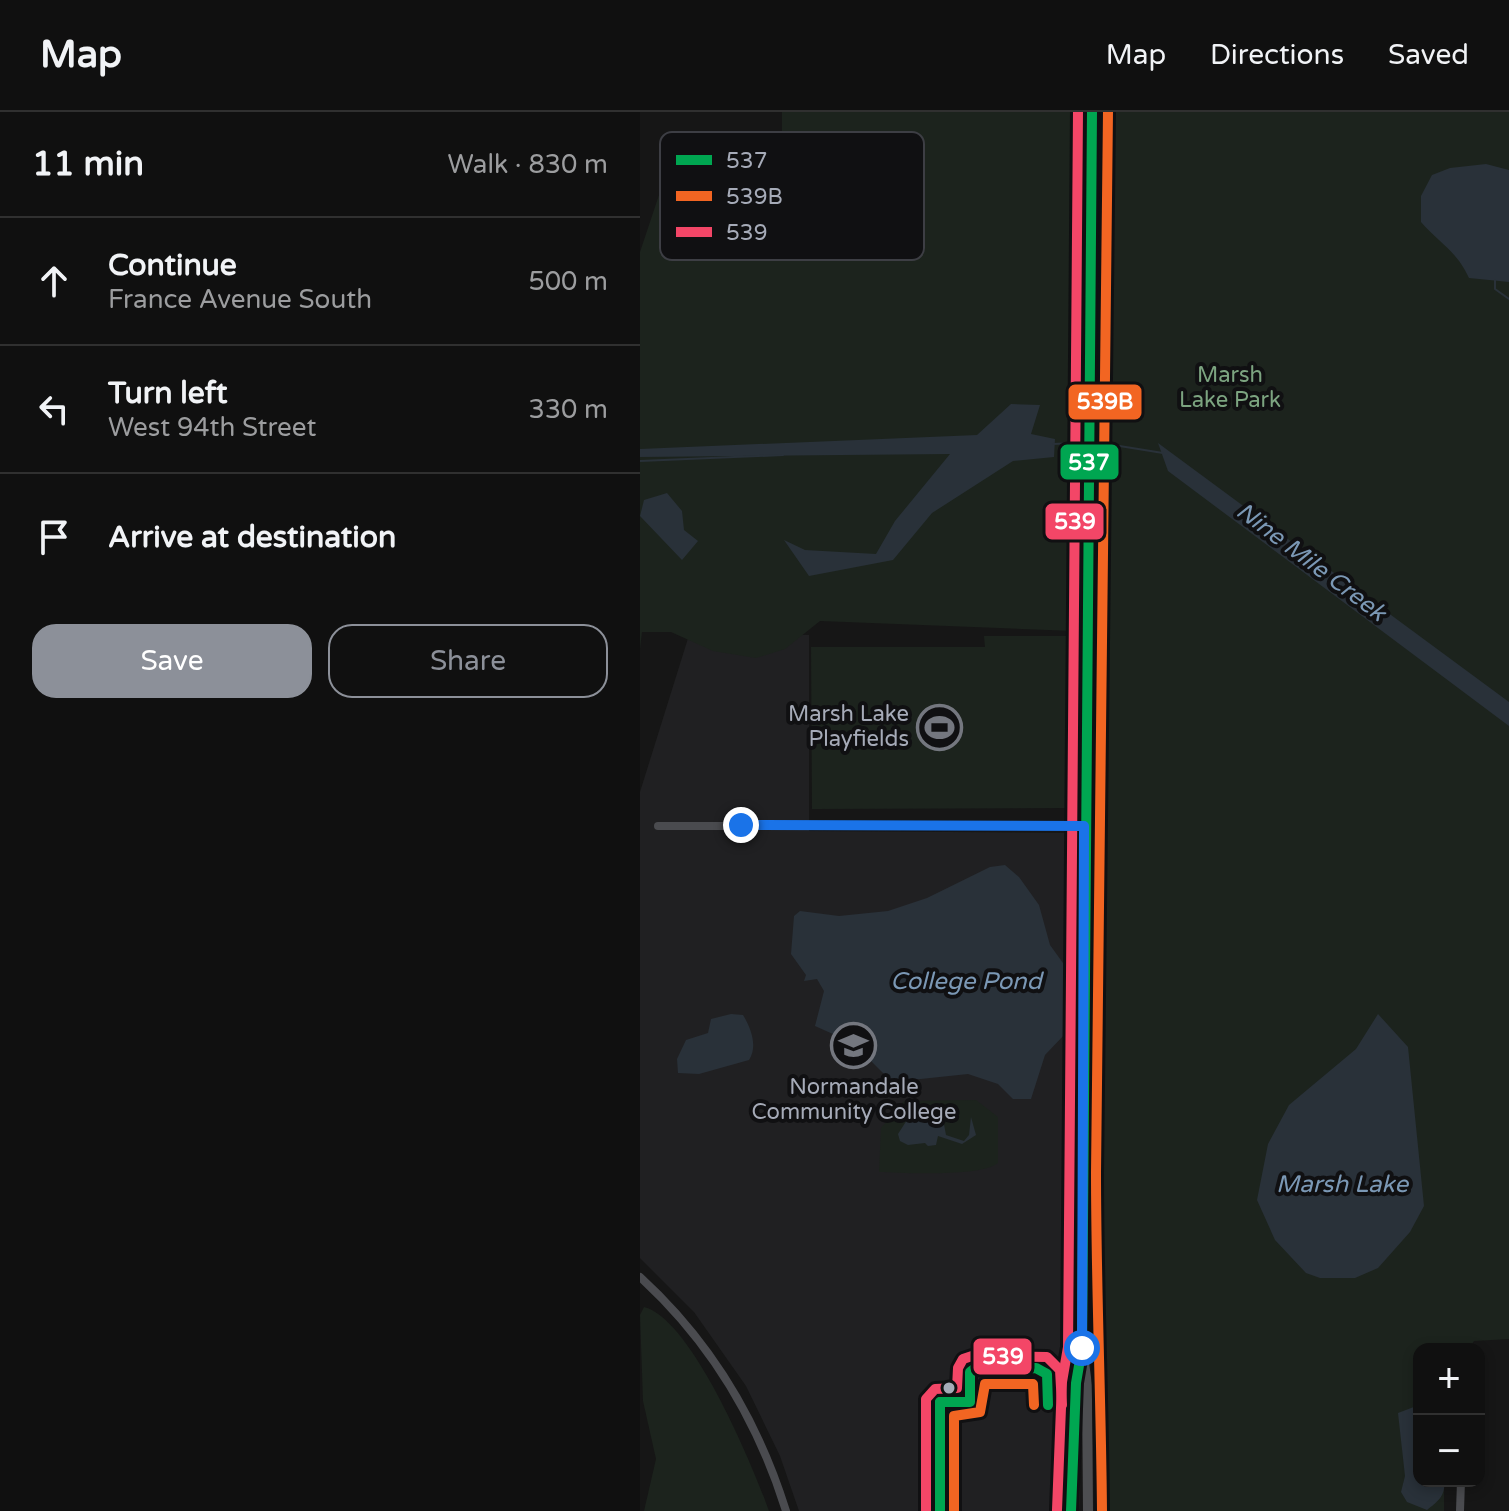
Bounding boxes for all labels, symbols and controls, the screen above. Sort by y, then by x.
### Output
text: Map [40,32,122,78]
text: Map [1106,38,1166,72]
text: Directions [1210,38,1344,72]
text: Saved [1388,38,1469,72]
legend [660,132,924,260]
text: 11 min [32,144,144,185]
text: 537 [726,148,767,174]
text: Walk · 830 m [448,149,608,180]
text: 539B [726,184,783,210]
text: 539 [726,220,767,246]
text: Continue [108,247,237,284]
icon: ahead [32,259,76,303]
text: 500 m [528,266,608,297]
text: France Avenue South [108,284,372,315]
park label: Marsh Lake Park [1179,362,1281,413]
text: Turn left [108,375,227,412]
line badge: 539B [1067,383,1143,421]
icon: left [32,387,76,431]
text: 539B [1077,389,1133,415]
text: 330 m [528,394,608,425]
text: West 94th Street [108,412,316,443]
line badge: 537 [1059,443,1120,481]
text: 537 [1068,450,1110,476]
water label: Nine Mile Creek [1230,496,1393,629]
line badge: 539 [1044,502,1105,541]
text: 539 [1054,509,1096,535]
icon: arrive [32,515,76,559]
text: Arrive at destination [108,519,396,556]
button: Save [32,624,312,698]
button: Share [328,624,608,698]
place label: Marsh Lake Playfields [788,701,909,752]
sports icon: Marsh Lake Playfields [916,703,964,751]
route end [723,807,759,843]
water label: College Pond [890,967,1045,996]
school or university icon: Normandale Community College [830,1022,878,1070]
place label: Normandale Community College [752,1074,956,1125]
water label: Marsh Lake [1276,1170,1409,1199]
route start [1064,1330,1100,1366]
line badge: 539 [972,1337,1033,1376]
map controls [1413,1343,1485,1487]
button: + [1413,1343,1485,1415]
text: 539 [982,1344,1024,1370]
unlabelled marker [941,1380,957,1396]
button: − [1413,1415,1485,1487]

